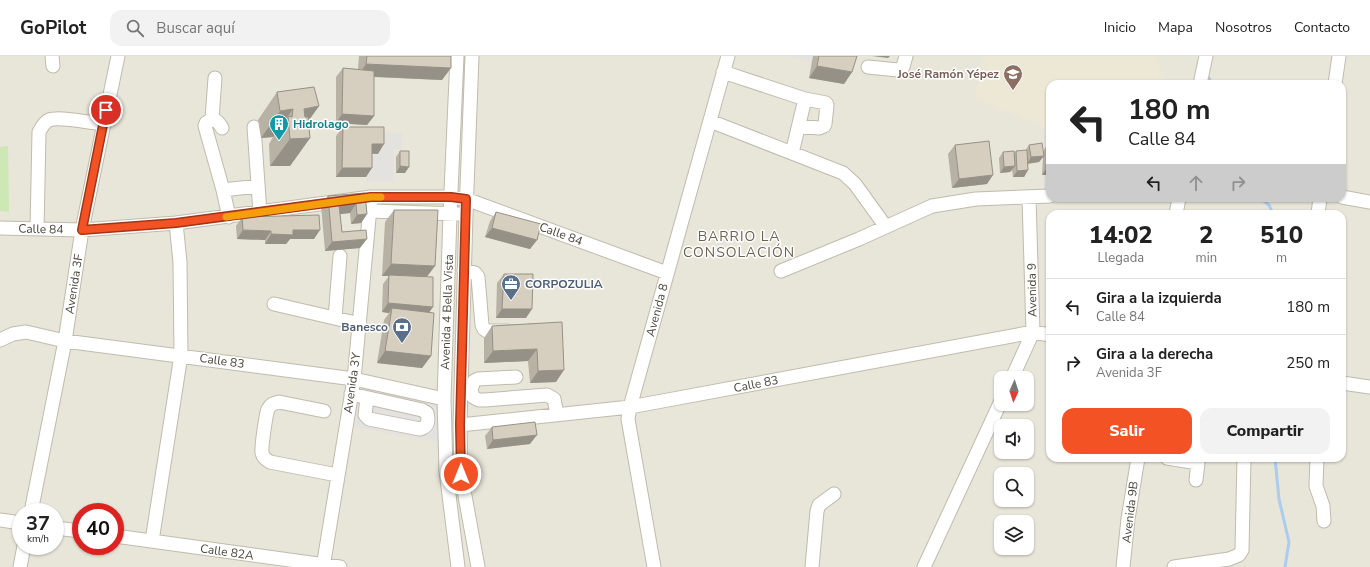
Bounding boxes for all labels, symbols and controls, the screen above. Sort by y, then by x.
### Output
search box [110,10,390,46]
text: GoPilot [20,15,86,41]
icon: search [124,17,146,39]
text: Buscar aquí [156,18,235,38]
text: Inicio [1104,18,1136,37]
text: Mapa [1158,18,1193,37]
text: Nosotros [1215,18,1272,37]
text: Contacto [1294,18,1350,37]
school or university icon: José Ramón Yépez [1002,63,1024,91]
place label: José Ramón Yépez [897,66,999,82]
text: 180 m [1128,91,1211,129]
pin [89,93,123,127]
icon: left [1062,96,1114,148]
icon: arrive [95,99,117,121]
building icon: Hidrolago [268,113,290,141]
place label: Hidrolago [293,116,349,132]
text: Calle 84 [1128,127,1196,151]
icon: left [1143,172,1165,194]
icon: ahead [1185,172,1207,194]
icon: right [1227,172,1249,194]
street label: Calle 84 [537,219,585,249]
text: 14:02 [1089,219,1153,251]
text: 2 [1199,219,1214,251]
text: 510 [1260,219,1303,251]
street label: Calle 84 [18,221,64,237]
district label: BARRIO LA CONSOLACIÓN [683,227,795,262]
text: Llegada [1097,249,1144,267]
text: min [1196,249,1217,267]
text: m [1276,249,1287,267]
street label: Avenida 3F [61,252,87,315]
street label: Avenida 4 Bella Vista [437,254,457,370]
street label: Avenida 9 [1024,263,1040,317]
office icon: CORPOZULIA [500,273,522,301]
place label: CORPOZULIA [525,276,603,292]
street label: Avenida 8 [642,282,672,338]
text: Gira a la izquierda [1096,288,1222,308]
icon: left [1062,296,1084,318]
text: 180 m [1286,297,1330,317]
text: Calle 84 [1096,308,1145,326]
bank icon: Banesco [391,316,413,344]
place label: Banesco [341,319,388,335]
text: Gira a la derecha [1096,344,1213,364]
street label: Calle 83 [199,350,245,372]
street label: Avenida 3Y [340,351,364,414]
icon: right [1062,352,1084,374]
text: 250 m [1286,353,1330,373]
text: Avenida 3F [1096,364,1162,382]
north arrow [994,371,1034,411]
map controls [994,371,1034,555]
street label: Calle 83 [732,372,780,396]
button: Salir [1062,408,1192,454]
button: Compartir [1200,408,1330,454]
button: sound [994,419,1034,459]
position arrow [440,453,482,495]
button: search [994,467,1034,507]
street label: Avenida 9B [1118,480,1142,544]
speed limit sign: 40 [72,503,124,555]
text: 37 [26,510,50,537]
button: layers [994,515,1034,555]
text: km/h [27,532,49,546]
street label: Calle 82A [199,540,255,564]

